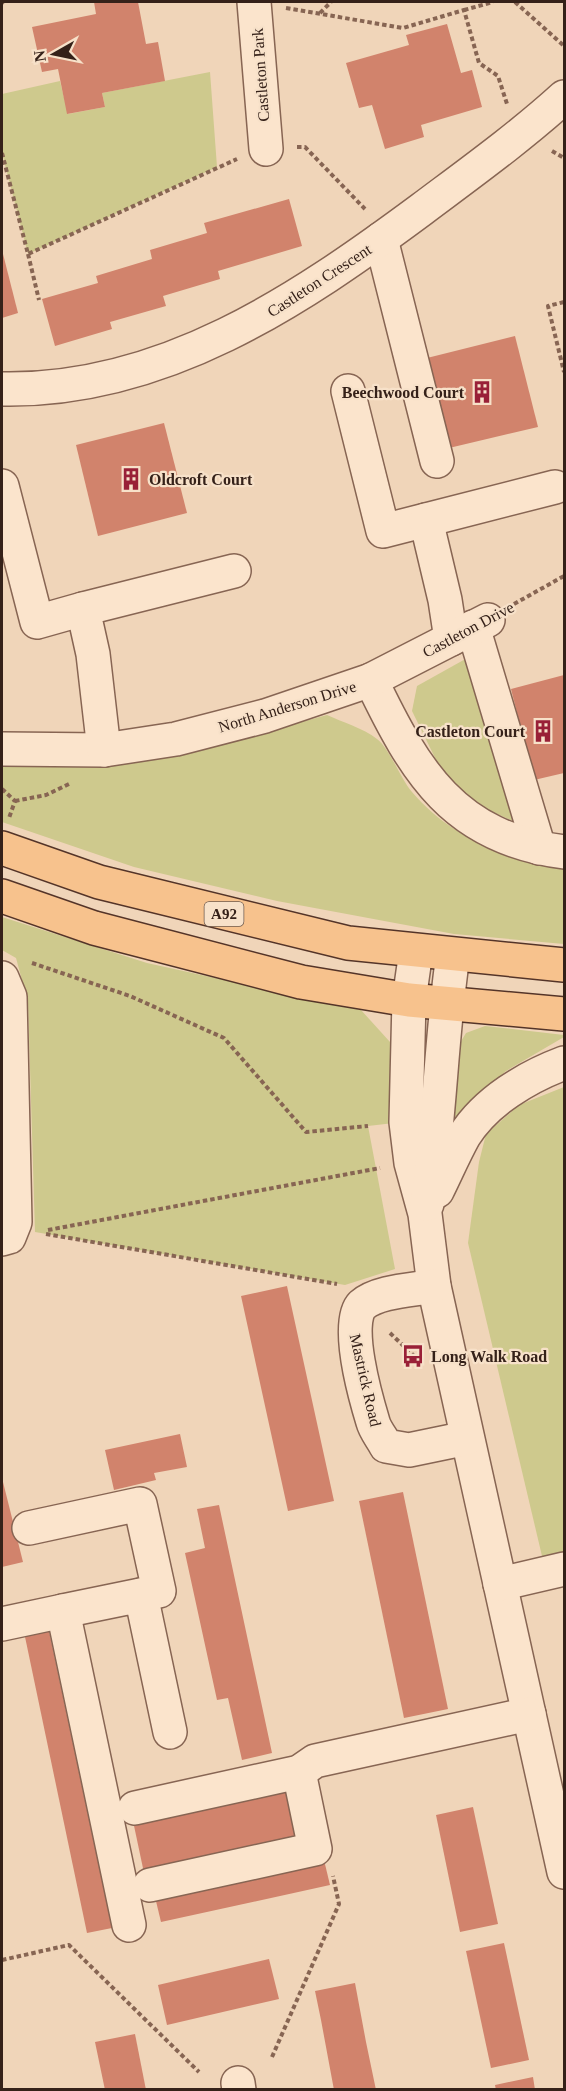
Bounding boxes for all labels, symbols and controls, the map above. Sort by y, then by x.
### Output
north arrow [24,24,84,84]
street label: Castleton Park [249,28,272,122]
text: N [30,49,49,63]
street label: Castleton Crescent [264,240,375,320]
building icon: Beechwood Court [469,379,495,405]
place label: Beechwood Court [342,384,465,401]
building icon: Oldcroft Court [118,466,144,492]
place label: Oldcroft Court [149,471,253,488]
street label: Castleton Drive [420,598,517,661]
street label: North Anderson Drive [216,677,358,736]
building icon: Castleton Court [530,718,556,744]
place label: Castleton Court [415,723,526,740]
road number: A92 [204,902,244,926]
street label: Mastrick Road [347,1332,384,1428]
bus stop icon: Long Walk Road [400,1343,426,1369]
place label: Long Walk Road [431,1348,547,1366]

